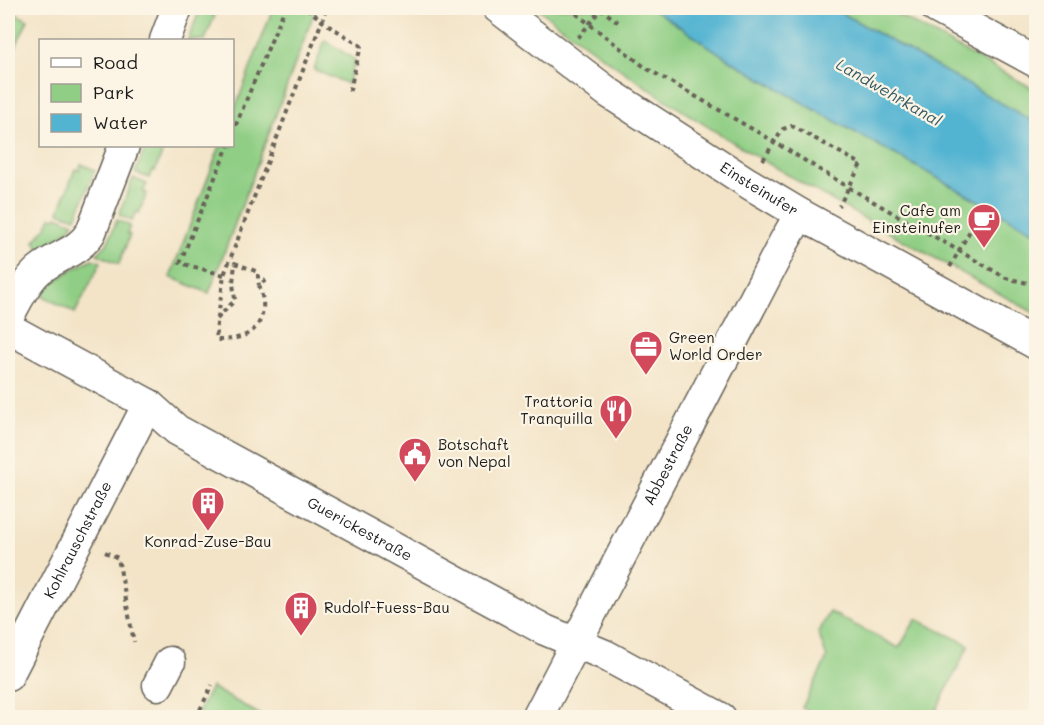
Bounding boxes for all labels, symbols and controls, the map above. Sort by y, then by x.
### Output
legend [39,39,234,147]
text: Road [93,50,138,74]
water label: Landwehrkanal [833,53,946,130]
text: Park [93,80,134,104]
text: Water [93,110,148,134]
street label: Einsteinufer [717,157,802,220]
place label: Cafe am Einsteinufer [873,200,961,237]
cafe icon: Cafe am Einsteinufer [966,202,1002,249]
place label: Green World Order [669,327,762,364]
office icon: Green World Order [628,329,664,376]
place label: Trattoria Tranquilla [520,391,593,428]
restaurant icon: Trattoria Tranquilla [598,393,634,440]
street label: Abbestraße [638,421,697,508]
place label: Botschaft von Nepal [438,434,511,471]
public building icon: Botschaft von Nepal [397,436,433,483]
street label: Kohlrauschstraße [39,477,116,602]
building icon: Konrad-Zuse-Bau [190,485,226,532]
street label: Guerickestraße [304,492,416,565]
place label: Konrad-Zuse-Bau [144,531,272,551]
building icon: Rudolf-Fuess-Bau [283,590,319,637]
place label: Rudolf-Fuess-Bau [324,597,450,617]

